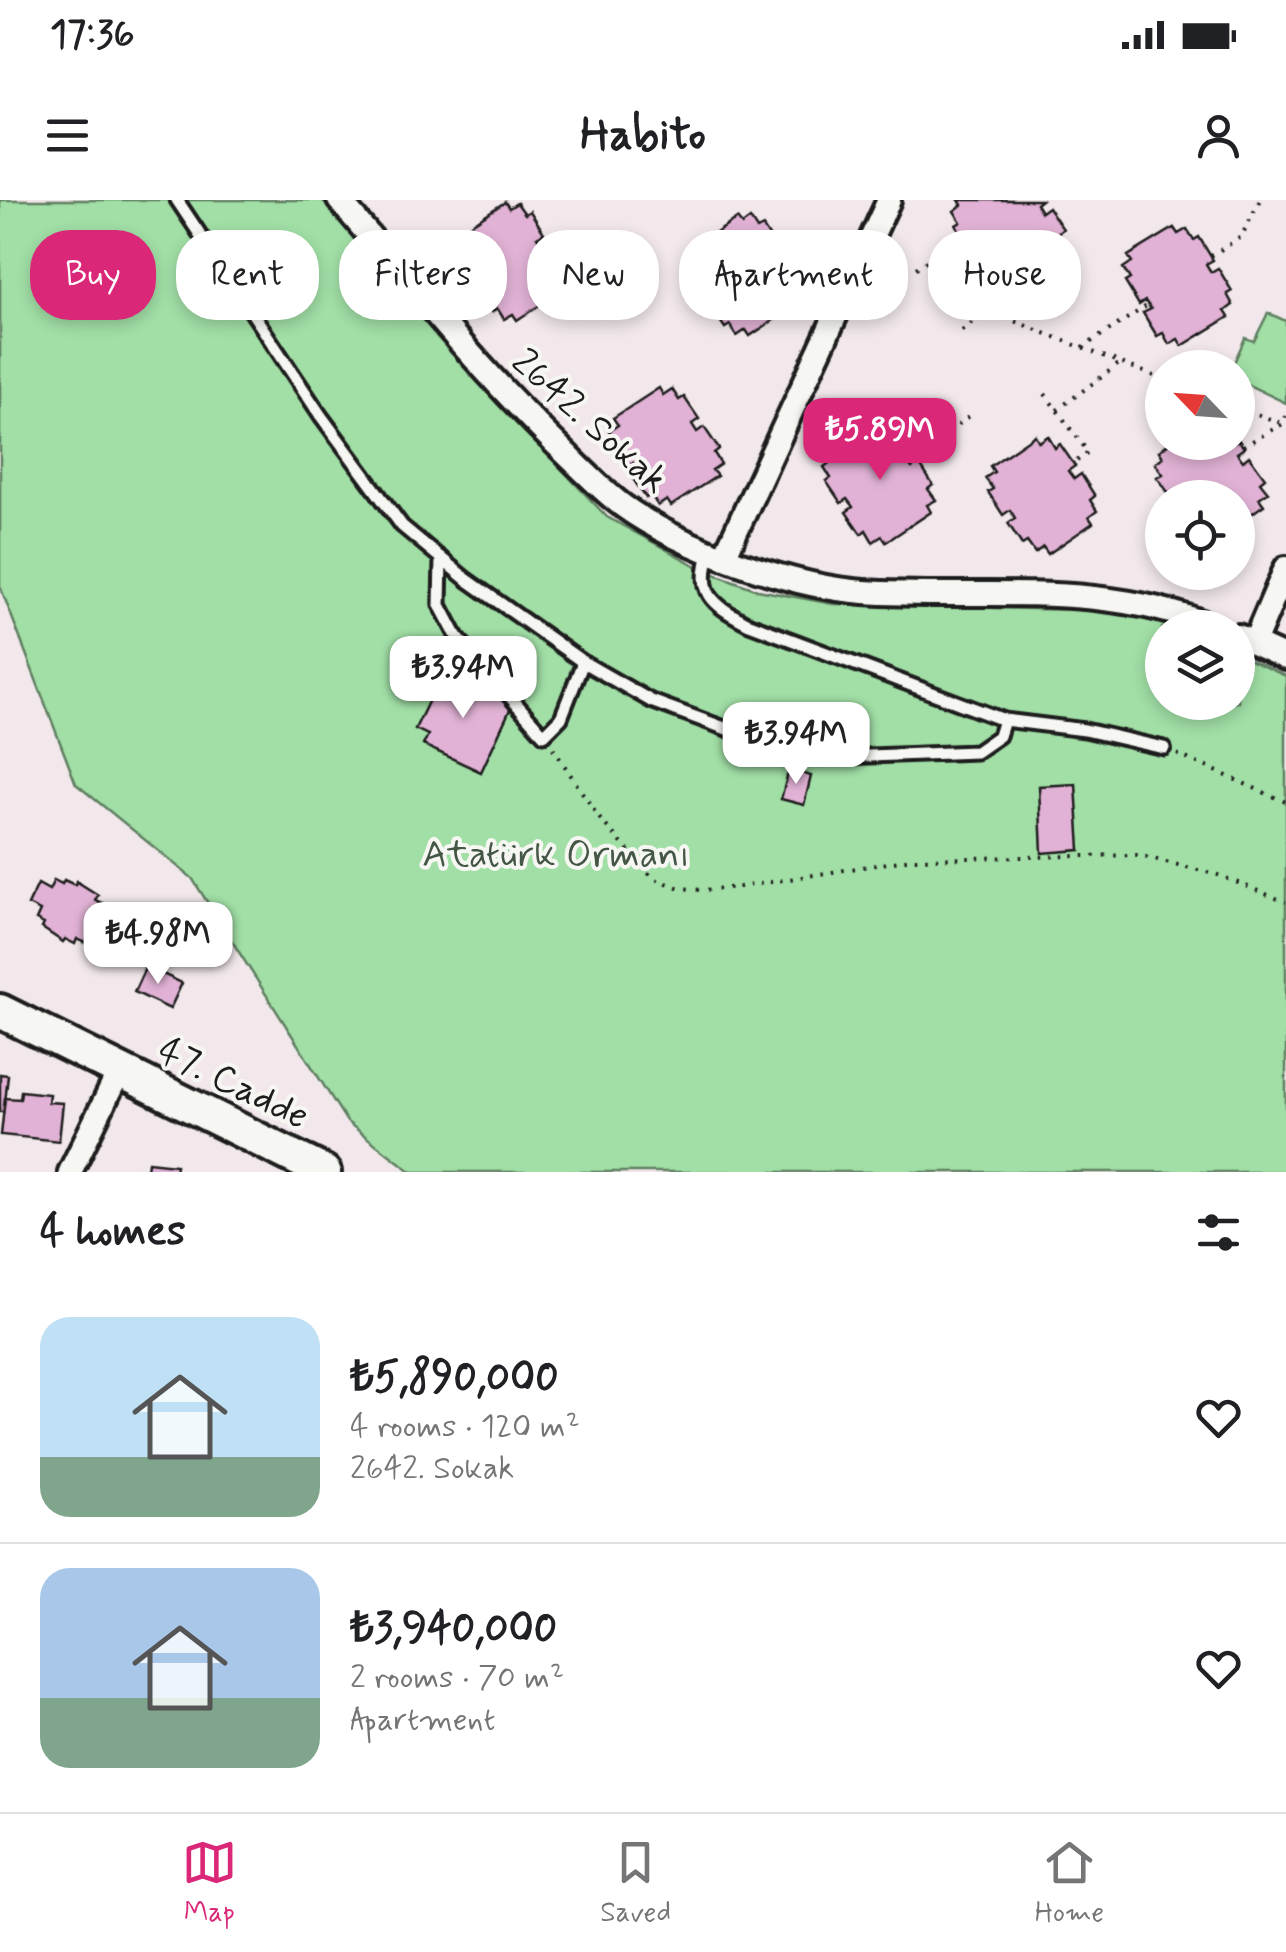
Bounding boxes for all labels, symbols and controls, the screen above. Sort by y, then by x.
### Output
text: 17:36 [50,11,134,60]
text: Habito [580,106,706,165]
icon: menu [40,108,95,163]
icon: person [1191,108,1246,163]
chip: Buy [30,230,156,320]
chip: Rent [176,230,319,320]
chip: Filters [339,230,507,320]
chip: New [527,230,659,320]
chip: Apartment [679,230,908,320]
chip: House [928,230,1081,320]
street label: 2642. Sokak [500,338,678,505]
north arrow [1145,350,1255,460]
map controls [1145,350,1255,720]
pin: ₺5.89M [799,398,961,483]
text: ₺5.89M [825,409,935,451]
button: locate [1145,480,1255,590]
button: layers [1145,610,1255,720]
pin: ₺3.94M [382,636,544,721]
text: ₺3.94M [412,647,514,689]
pin: ₺3.94M [715,702,877,787]
text: ₺3.94M [745,713,847,755]
park label: Atatürk Ormanı [422,831,690,880]
pin: ₺4.98M [77,902,239,987]
text: ₺4.98M [106,913,210,955]
street label: 47. Cadde [149,1027,316,1142]
text: 4 homes [40,1205,186,1260]
icon: filters [1191,1205,1246,1260]
text: ₺5,890,000 [350,1351,559,1406]
icon: home [120,1357,240,1477]
icon: heart [1191,1390,1246,1445]
text: 4 rooms · 120 m² [350,1406,580,1448]
text: 2642. Sokak [350,1448,514,1490]
text: ₺3,940,000 [350,1602,557,1657]
icon: home [120,1608,240,1728]
icon: heart [1191,1641,1246,1696]
text: 2 rooms · 70 m² [350,1657,564,1699]
text: Apartment [350,1699,495,1741]
tab: Map [182,1835,237,1932]
tab: Saved [600,1835,671,1932]
tab: Home [1035,1835,1104,1932]

